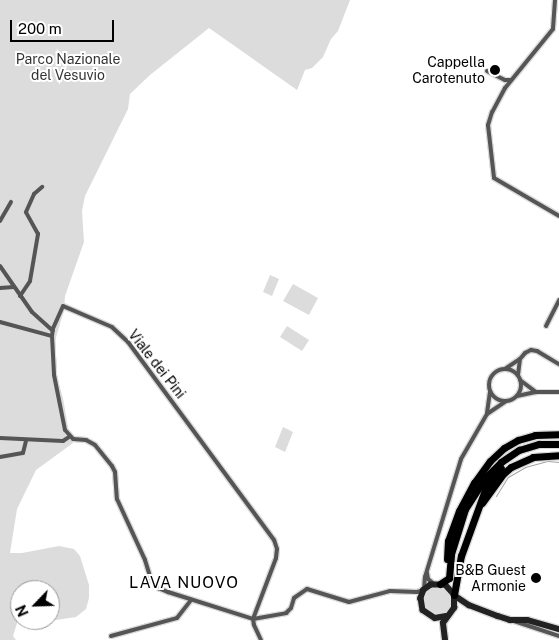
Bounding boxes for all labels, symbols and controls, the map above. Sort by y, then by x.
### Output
scale bar [12,10,116,42]
text: 200 m [18,20,62,37]
park label: Parco Nazionale del Vesuvio [16,51,120,84]
place label: Cappella Carotenuto [412,54,485,86]
marker: Cappella Carotenuto [489,64,501,76]
street label: Viale dei Pini [125,326,189,402]
place label: B&B Guest Armonie [455,562,526,594]
marker: B&B Guest Armonie [530,572,542,584]
district label: LAVA NUOVO [128,573,240,593]
north arrow [10,580,60,630]
text: N [13,602,32,619]

